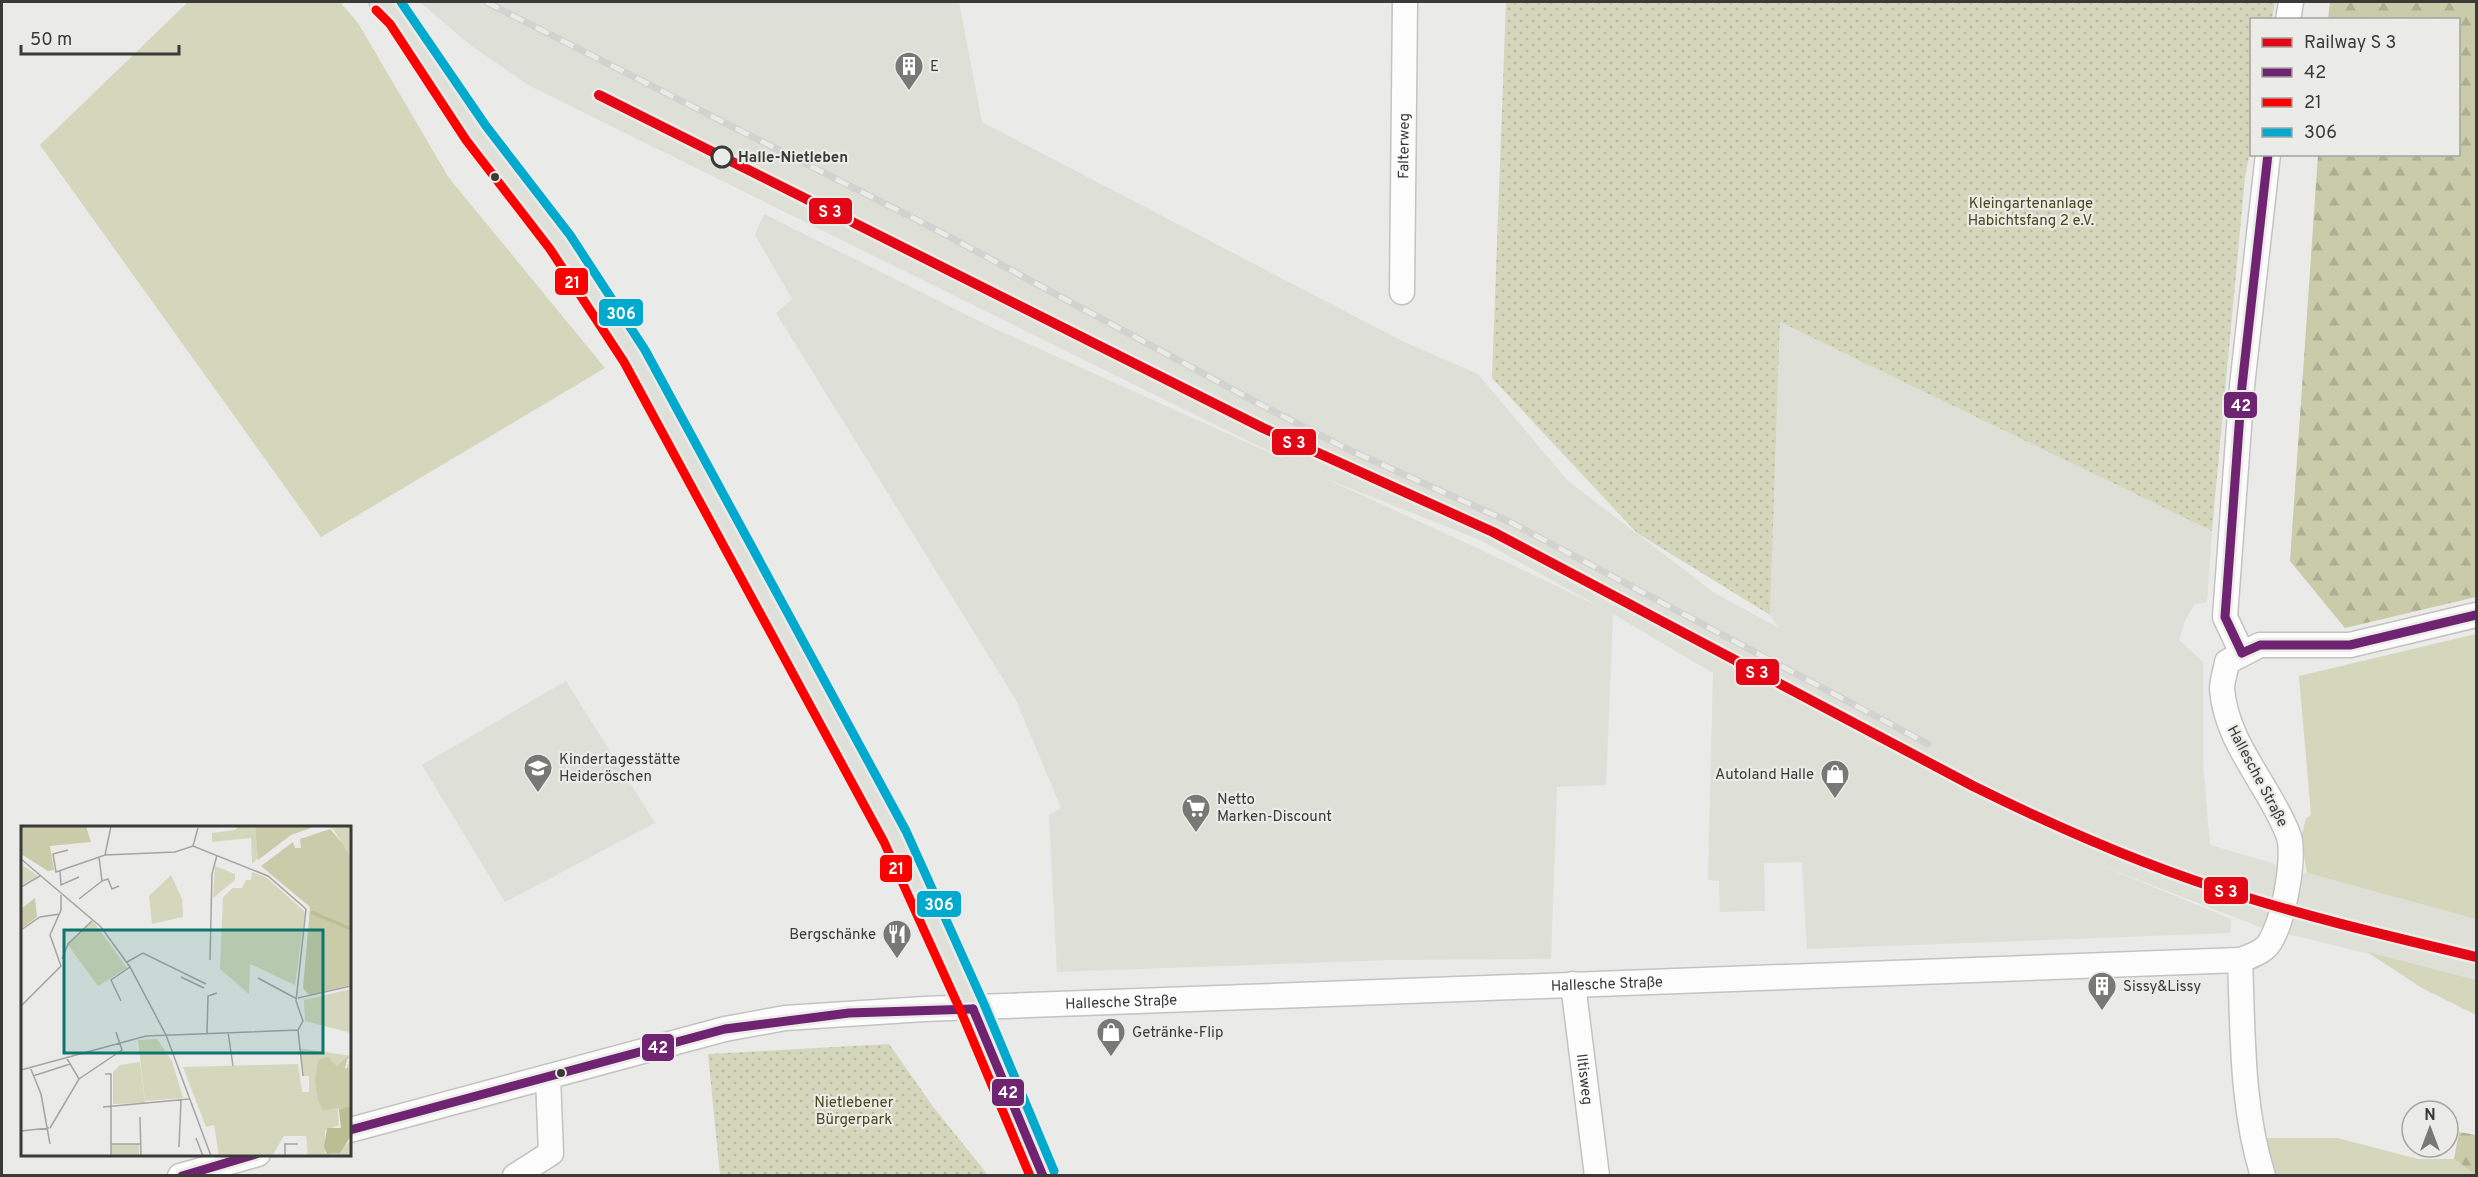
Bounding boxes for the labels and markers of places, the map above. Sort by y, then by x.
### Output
building icon: E [893,50,925,92]
place label: E [930,58,939,77]
marker: Halle-Nietleben [711,146,733,168]
place label: Halle-Nietleben [738,149,848,168]
unlabelled marker [489,171,501,183]
place label: Kindertagesstätte Heideröschen [559,751,680,787]
school or university icon: Kindertagesstätte Heideröschen [522,752,554,794]
shop icon: Autoland Halle [1819,758,1851,800]
place label: Autoland Halle [1715,766,1814,785]
place label: Netto Marken-Discount [1217,791,1332,827]
supermarket icon: Netto Marken-Discount [1180,792,1212,834]
restaurant icon: Bergschänke [881,918,913,960]
place label: Bergschänke [789,926,876,945]
building icon: Sissy&Lissy [2086,970,2118,1012]
place label: Sissy&Lissy [2123,978,2201,997]
shop icon: Getränke-Flip [1095,1016,1127,1058]
place label: Getränke-Flip [1132,1024,1223,1043]
unlabelled marker [555,1067,567,1079]

